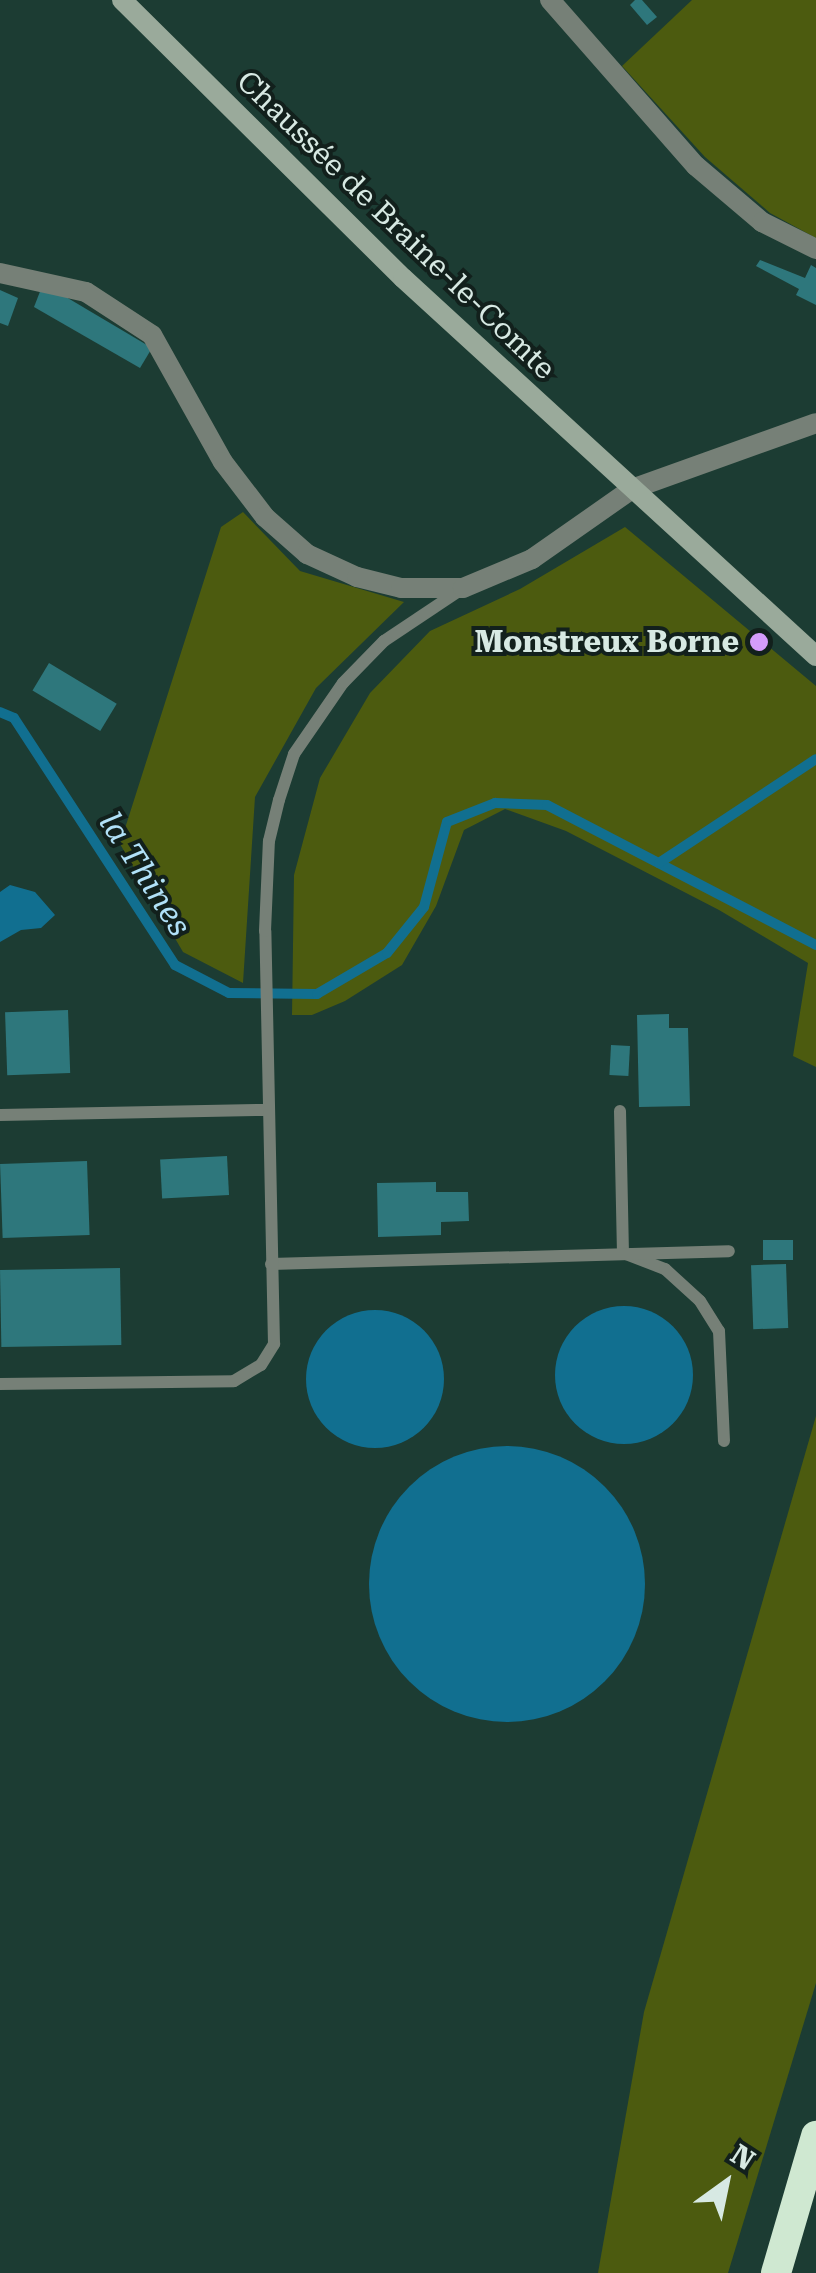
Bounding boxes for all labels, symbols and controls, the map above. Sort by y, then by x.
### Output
street label: Chaussée de Braine-le-Comte [229,63,563,387]
place label: Monstreux Borne [474,624,739,660]
marker: Monstreux Borne [748,631,770,653]
water label: la Thines [91,805,199,943]
north arrow [676,2133,776,2233]
text: N [725,2138,761,2177]

